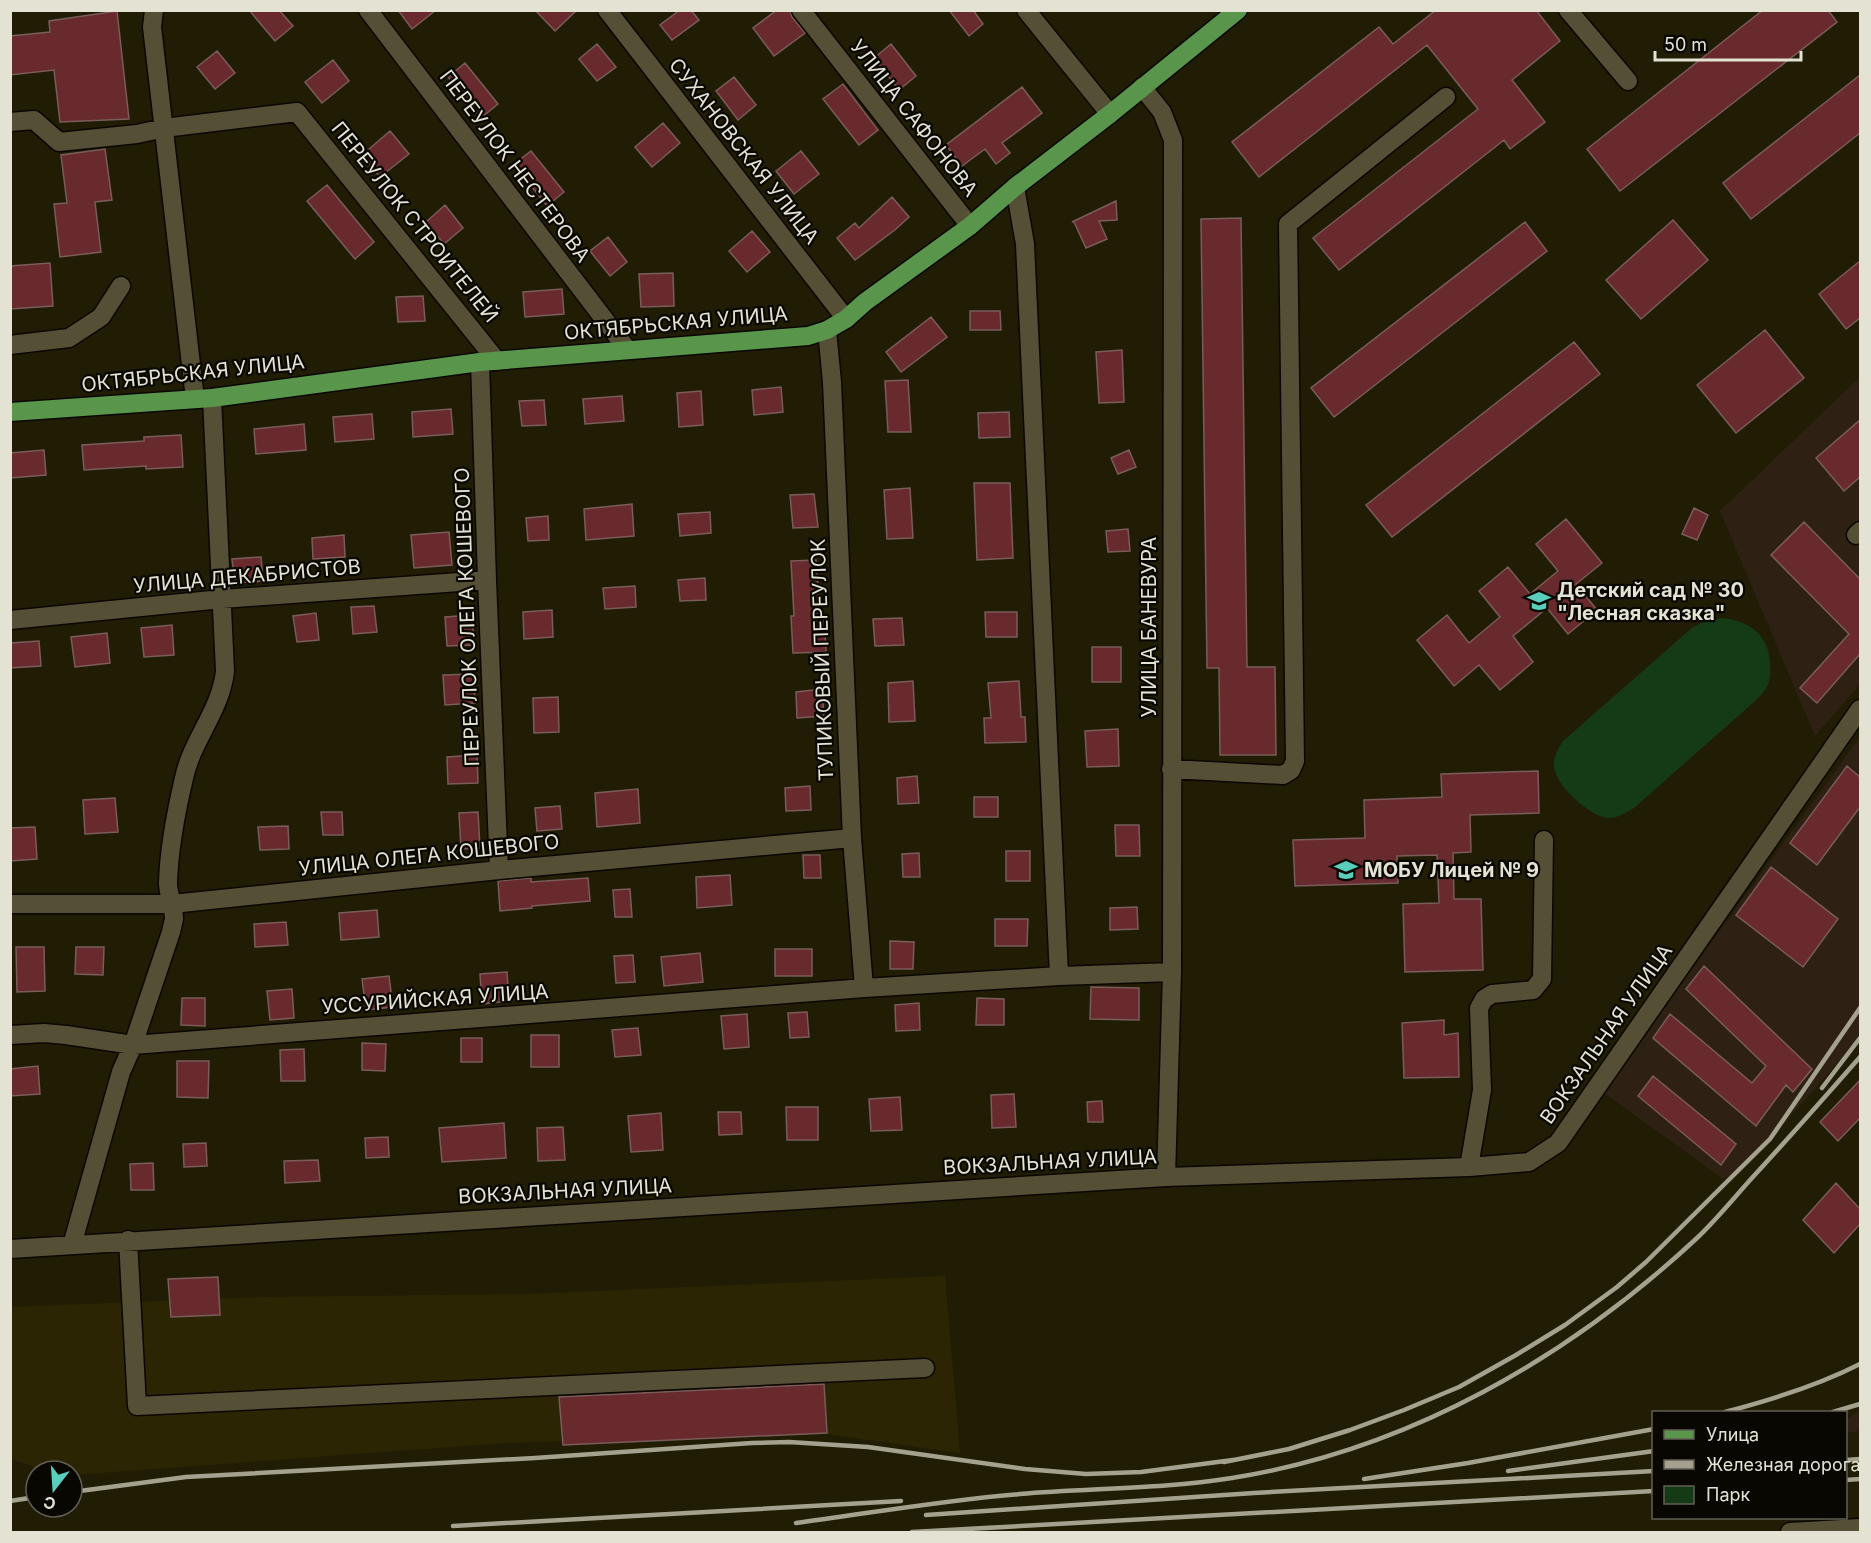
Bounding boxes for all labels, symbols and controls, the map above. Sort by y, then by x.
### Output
scale bar [1655,24,1800,62]
text: 50 m [1664,34,1707,55]
street label: УЛИЦА САФОНОВА [845,35,983,201]
street label: СУХАНОВСКАЯ УЛИЦА [664,53,824,249]
street label: ПЕРЕУЛОК НЕСТЕРОВА [435,65,595,267]
street label: ПЕРЕУЛОК СТРОИТЕЛЕЙ [327,116,504,327]
street label: ОКТЯБРЬСКАЯ УЛИЦА [563,301,789,345]
street label: ОКТЯБРЬСКАЯ УЛИЦА [80,349,306,397]
street label: ПЕРЕУЛОК ОЛЕГА КОШЕВОГО [450,467,484,767]
street label: УЛИЦА БАНЕВУРА [1137,536,1161,717]
street label: ТУПИКОВЫЙ ПЕРЕУЛОК [805,538,838,782]
street label: УЛИЦА ДЕКАБРИСТОВ [132,554,362,598]
place label: Детский сад № 30 "Лесная сказка" [1557,578,1744,625]
school or university icon: Детский сад № 30 "Лесная сказка" [1526,588,1552,614]
street label: УЛИЦА ОЛЕГА КОШЕВОГО [298,829,560,881]
school or university icon: МОБУ Лицей № 9 [1333,857,1359,883]
place label: МОБУ Лицей № 9 [1364,858,1539,882]
street label: ВОКЗАЛЬНАЯ УЛИЦА [1535,939,1677,1128]
street label: УССУРИЙСКАЯ УЛИЦА [320,978,550,1019]
street label: ВОКЗАЛЬНАЯ УЛИЦА [943,1144,1158,1180]
street label: ВОКЗАЛЬНАЯ УЛИЦА [458,1173,673,1209]
legend [1652,1411,1847,1519]
text: Улица [1706,1424,1759,1445]
text: Железная дорога [1706,1454,1861,1475]
north arrow [24,1459,84,1519]
text: Парк [1706,1484,1751,1505]
text: С [41,1492,58,1515]

